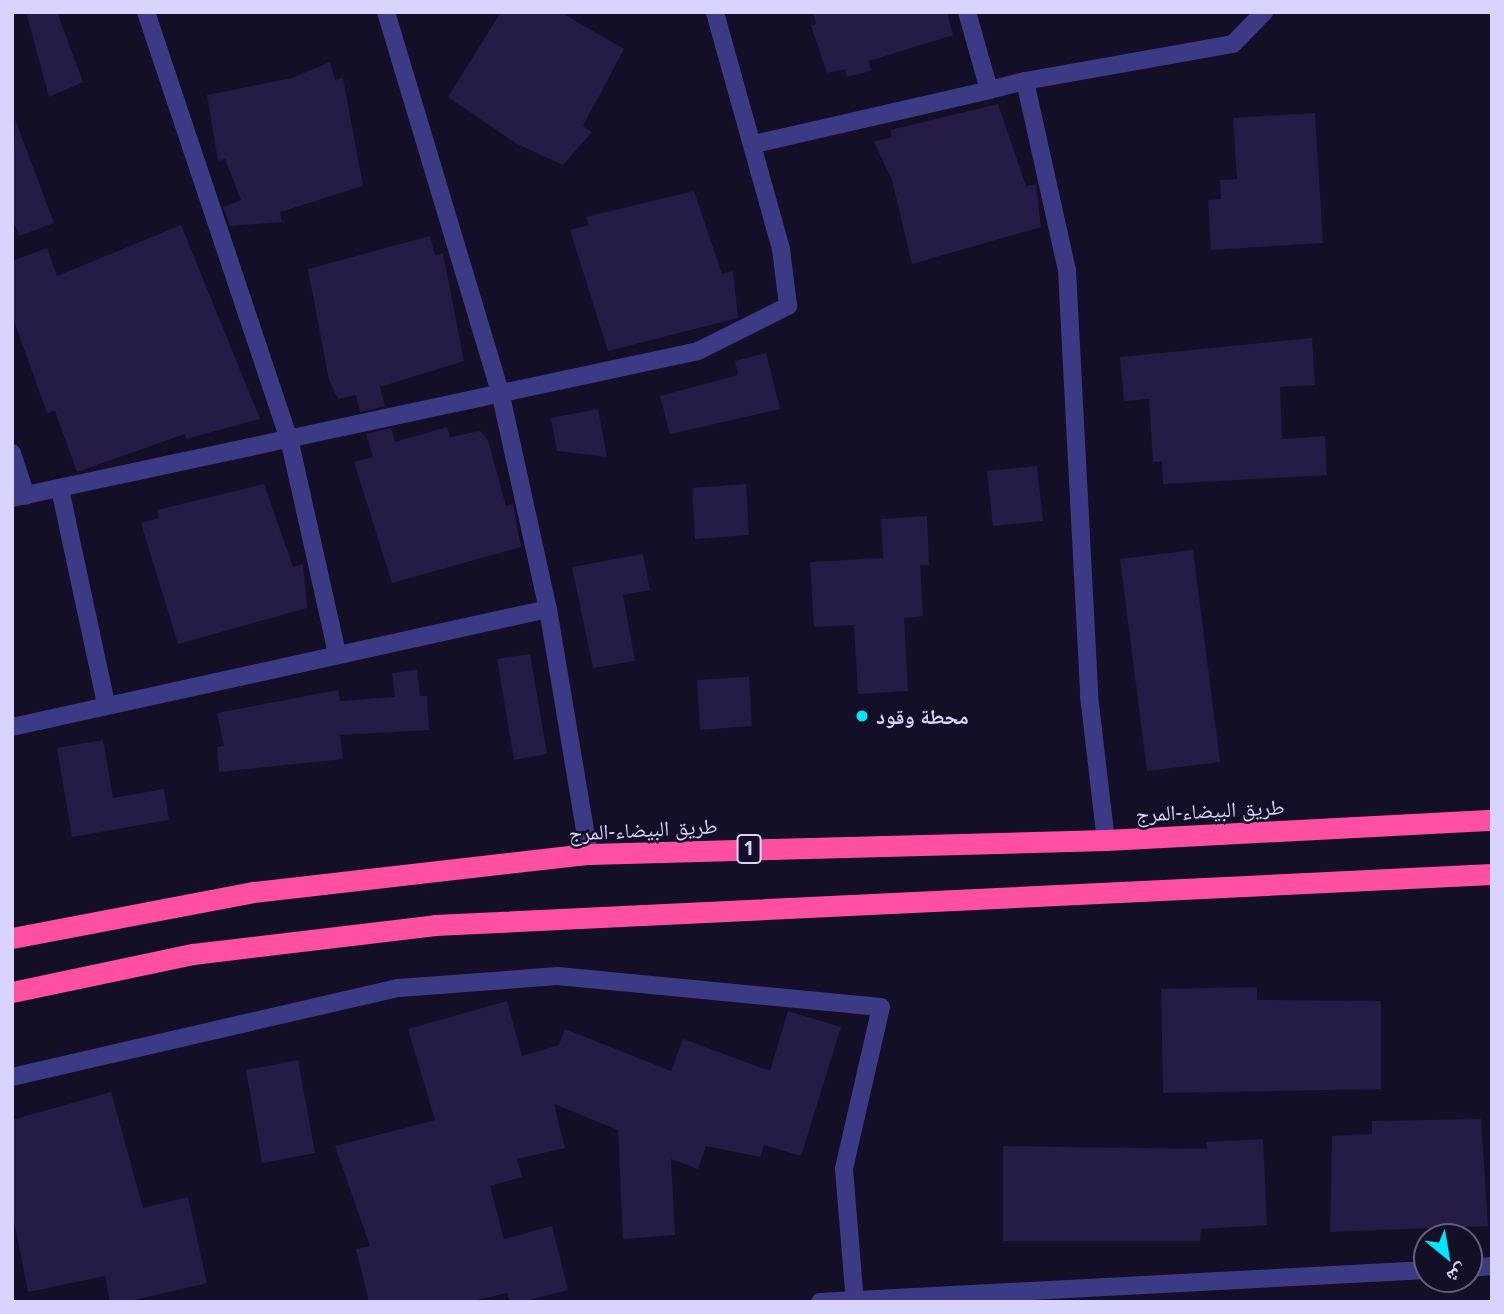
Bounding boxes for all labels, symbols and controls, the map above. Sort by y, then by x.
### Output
place label: محطة وقود [876,703,969,729]
marker: محطة وقود [854,708,870,724]
street label: طريق البيضاء-المرج [1135,794,1285,826]
street label: طريق البيضاء-المرج [568,813,718,845]
road number: 1 [735,834,763,864]
north arrow [1413,1223,1483,1293]
text: ش [1442,1258,1473,1291]

